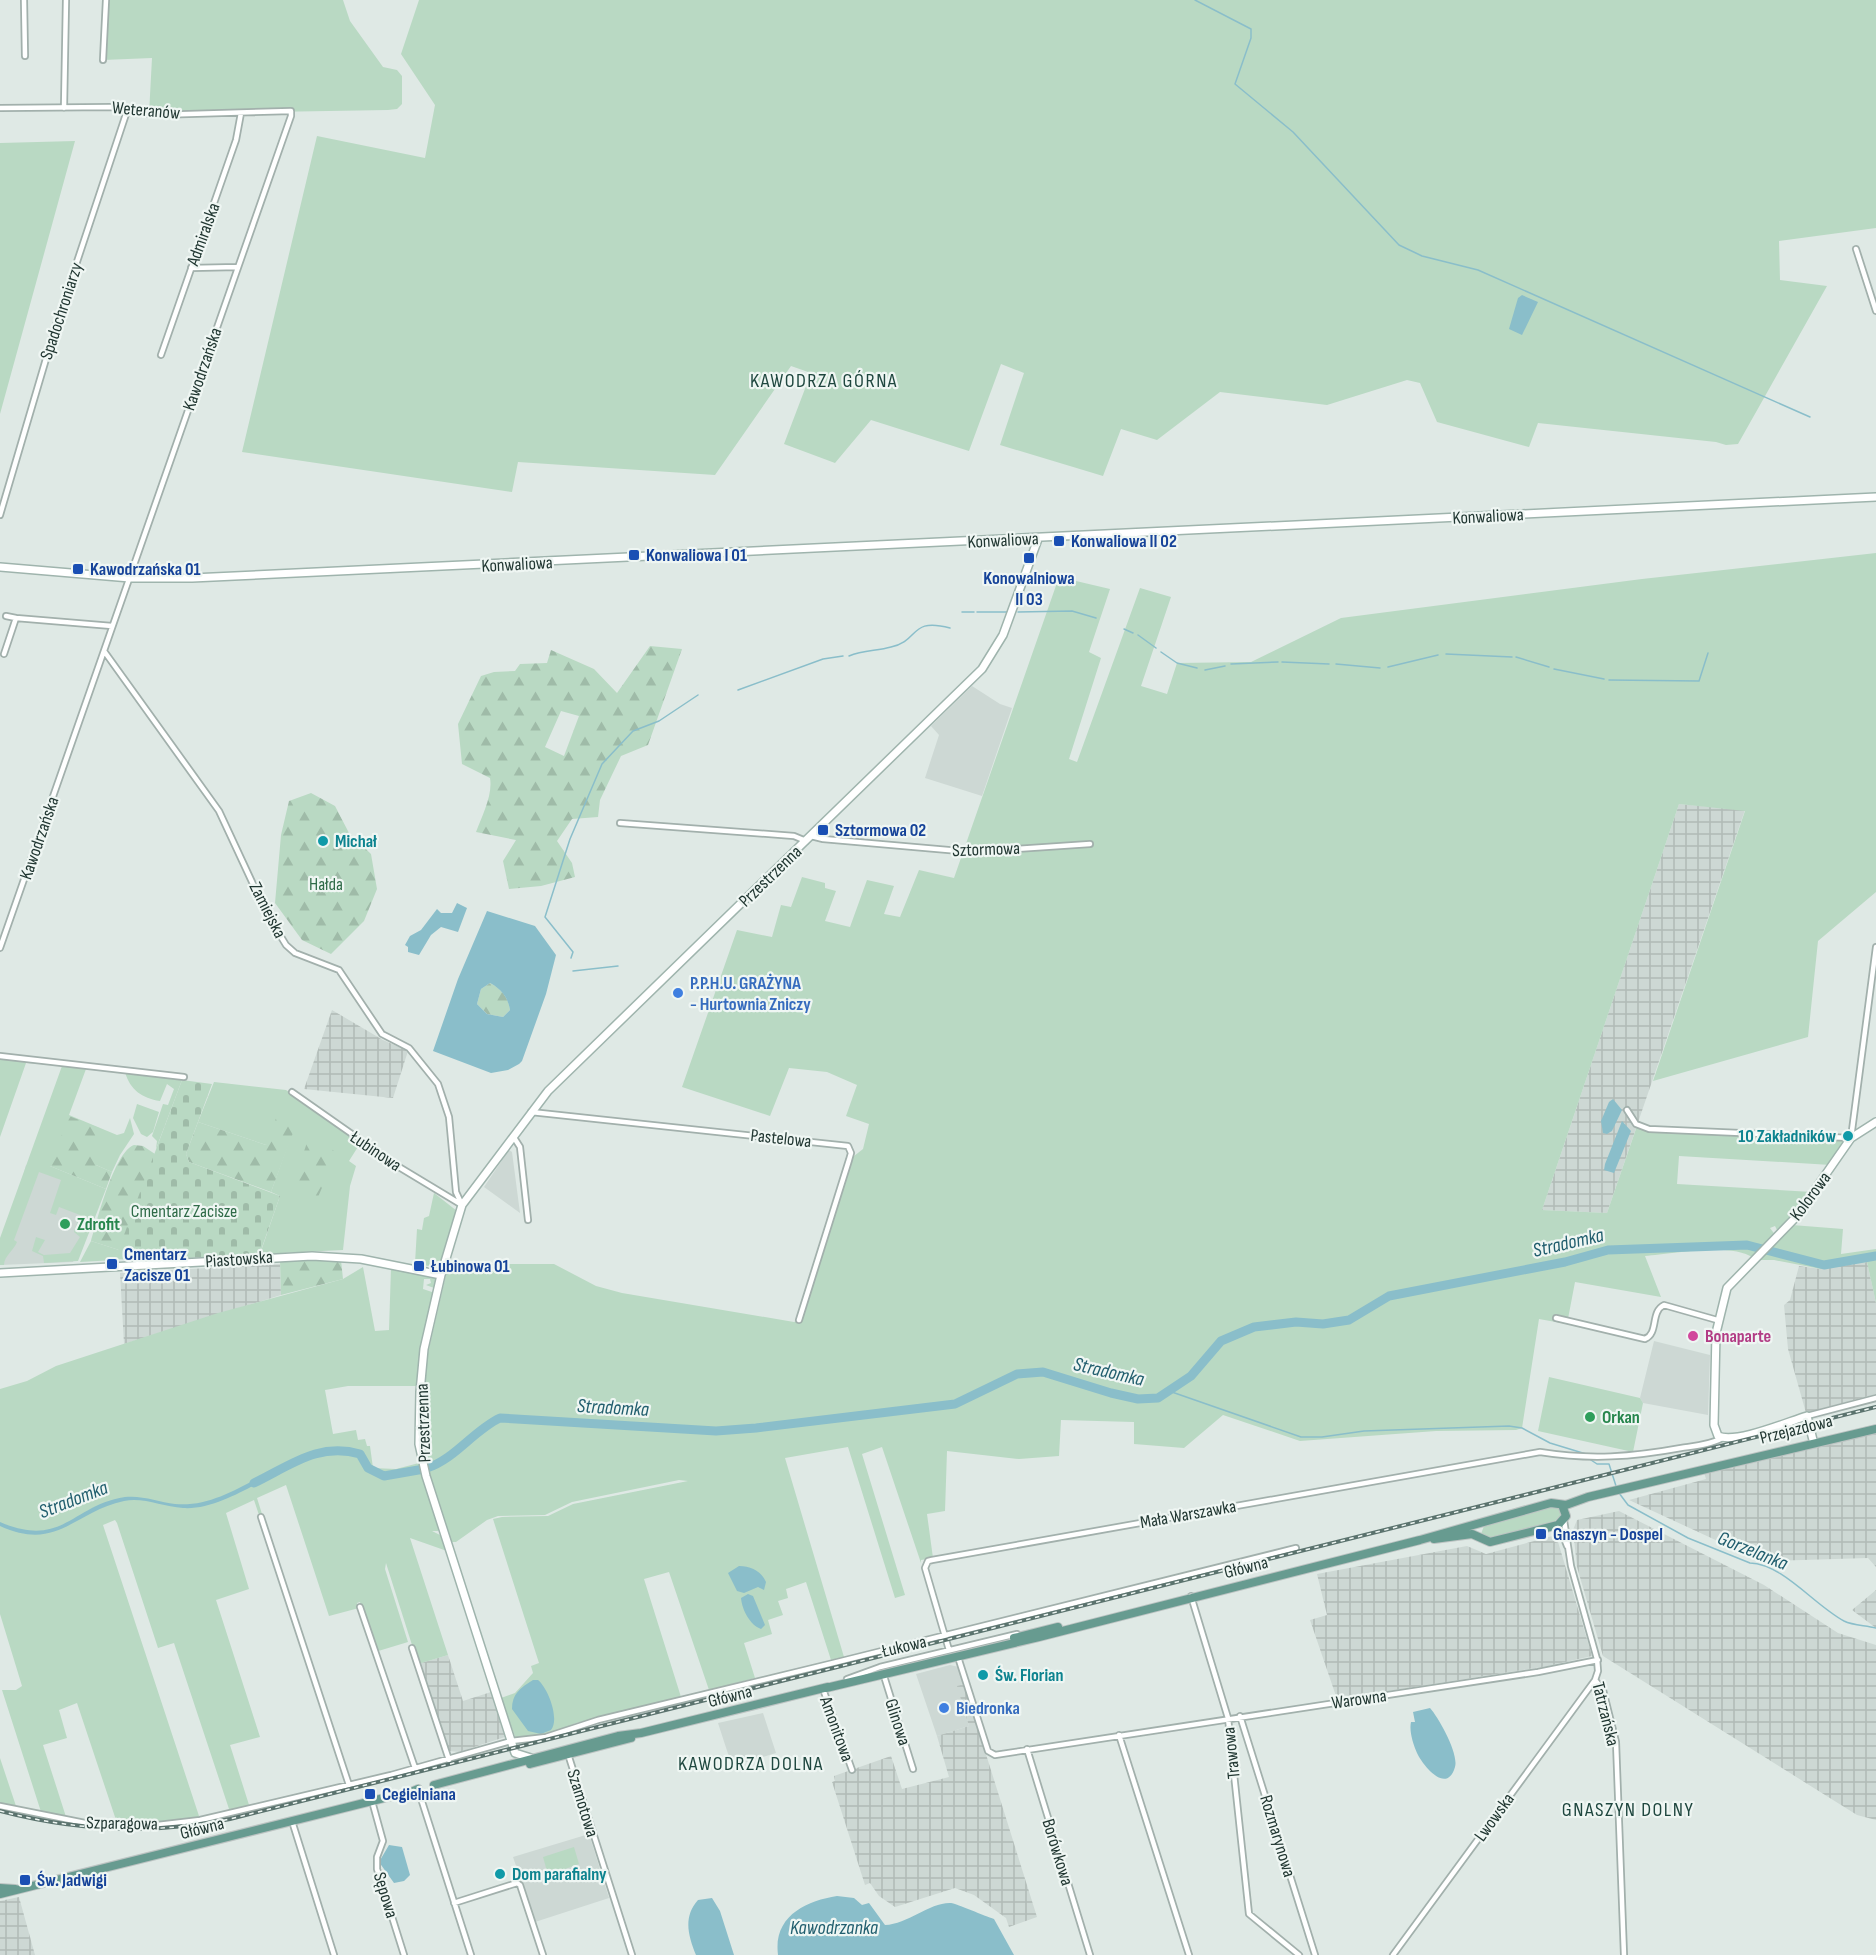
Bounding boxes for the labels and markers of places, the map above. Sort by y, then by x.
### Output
place label: Konwaliowa II 02 [1071,531,1177,552]
marker: Konwaliowa II 02 [1052,534,1066,548]
place label: Konwaliowa I 01 [646,545,747,566]
marker: Konwaliowa I 01 [627,548,641,562]
marker: Konowalniowa II 03 [1022,551,1036,565]
place label: Kawodrzańska 01 [90,559,201,580]
marker: Kawodrzańska 01 [71,562,85,576]
place label: Konowalniowa II 03 [983,568,1075,610]
place label: Sztormowa 02 [835,820,926,841]
marker: Sztormowa 02 [816,823,830,837]
place label: Michał [335,831,377,852]
marker: Michał [316,834,330,848]
place label: P.P.H.U. GRAŻYNA - Hurtownia Zniczy [690,973,811,1015]
marker: P.P.H.U. GRAŻYNA - Hurtownia Zniczy [671,986,685,1000]
place label: 10 Zakładników [1738,1126,1836,1147]
marker: 10 Zakładników [1841,1129,1855,1143]
place label: Zdrofit [77,1214,120,1235]
marker: Zdrofit [58,1217,72,1231]
place label: Cmentarz Zacisze 01 [124,1244,190,1286]
place label: Łubinowa 01 [430,1256,510,1277]
marker: Cmentarz Zacisze 01 [105,1257,119,1271]
marker: Łubinowa 01 [412,1259,426,1273]
place label: Bonaparte [1705,1326,1771,1347]
marker: Bonaparte [1686,1329,1700,1343]
place label: Orkan [1602,1407,1640,1428]
marker: Orkan [1583,1410,1597,1424]
place label: Gnaszyn - Dospel [1553,1524,1663,1545]
marker: Gnaszyn - Dospel [1534,1527,1548,1541]
place label: Św. Florian [995,1665,1063,1686]
marker: Św. Florian [976,1668,990,1682]
place label: Biedronka [956,1698,1020,1719]
marker: Biedronka [937,1701,951,1715]
place label: Cegielniana [382,1784,456,1805]
marker: Cegielniana [363,1787,377,1801]
place label: Dom parafialny [512,1864,607,1885]
marker: Dom parafialny [493,1867,507,1881]
place label: Św. Jadwigi [37,1870,107,1891]
marker: Św. Jadwigi [18,1873,32,1887]

